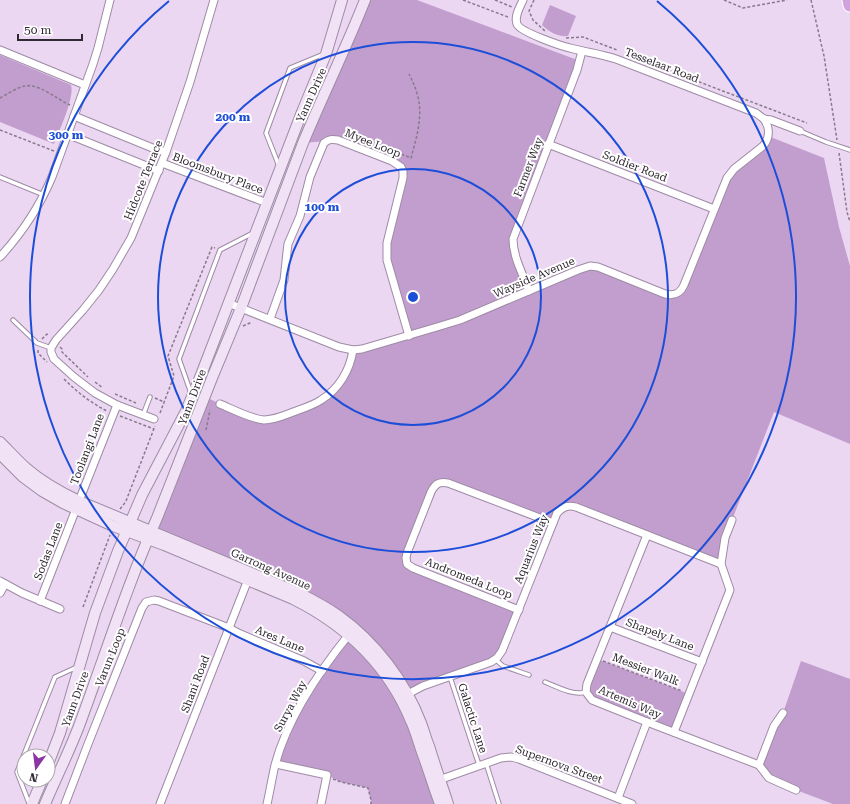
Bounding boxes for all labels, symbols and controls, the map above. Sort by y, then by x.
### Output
scale bar [18,16,82,42]
text: 50 m [24,23,51,37]
street label: Tesselaar Road [623,45,701,86]
street label: Yann Drive [294,66,329,124]
text: 200 m [216,110,251,124]
street label: Myee Loop [343,126,403,161]
text: 300 m [49,128,84,142]
street label: Farmer Way [511,135,546,199]
street label: Hidcote Terrace [121,138,165,222]
street label: Soldier Road [601,148,669,185]
street label: Bloomsbury Place [171,150,265,197]
text: 100 m [305,200,340,214]
street label: Wayside Avenue [492,255,577,300]
centre of rings [406,290,420,304]
street label: Yann Drive [176,368,209,427]
street label: Toolangi Lane [68,412,107,487]
street label: Aquarius Way [512,512,551,586]
street label: Sodas Lane [32,520,65,582]
street label: Garrong Avenue [229,546,313,593]
street label: Andromeda Loop [423,555,514,602]
street label: Shapely Lane [624,616,696,653]
street label: Ares Lane [253,623,306,656]
street label: Varun Loop [93,626,128,688]
street label: Messier Walk [610,651,681,688]
street label: Shani Road [179,654,212,715]
street label: Yann Drive [59,670,92,729]
street label: Surya Way [271,678,310,734]
street label: Galactic Lane [455,682,490,755]
street label: Artemis Way [596,683,664,722]
street label: Supernova Street [514,743,604,786]
north arrow [16,748,56,788]
text: N [28,770,39,785]

